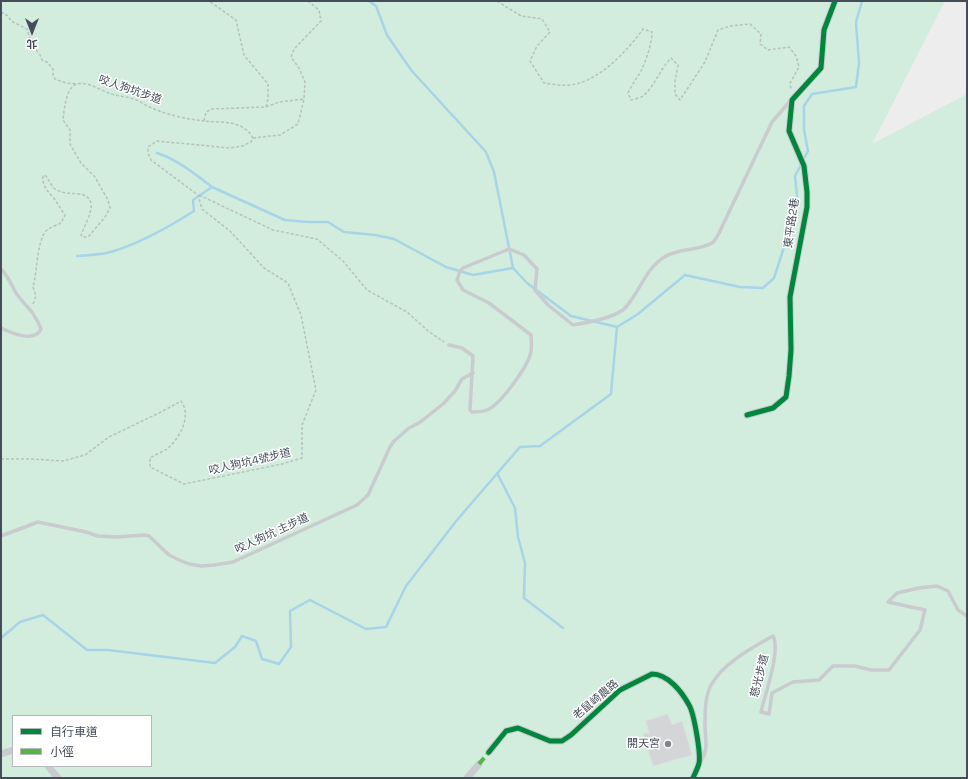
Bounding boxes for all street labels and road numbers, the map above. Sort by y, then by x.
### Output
street label: 咬人狗坑步道 [97,73,163,107]
street label: 東平路2巷 [782,197,802,249]
street label: 咬人狗坑4號步道 [208,446,292,478]
street label: 咬人狗坑 主步道 [233,511,311,557]
street label: 慈光步道 [748,653,772,699]
street label: 老鼠崎農路 [571,677,621,723]

